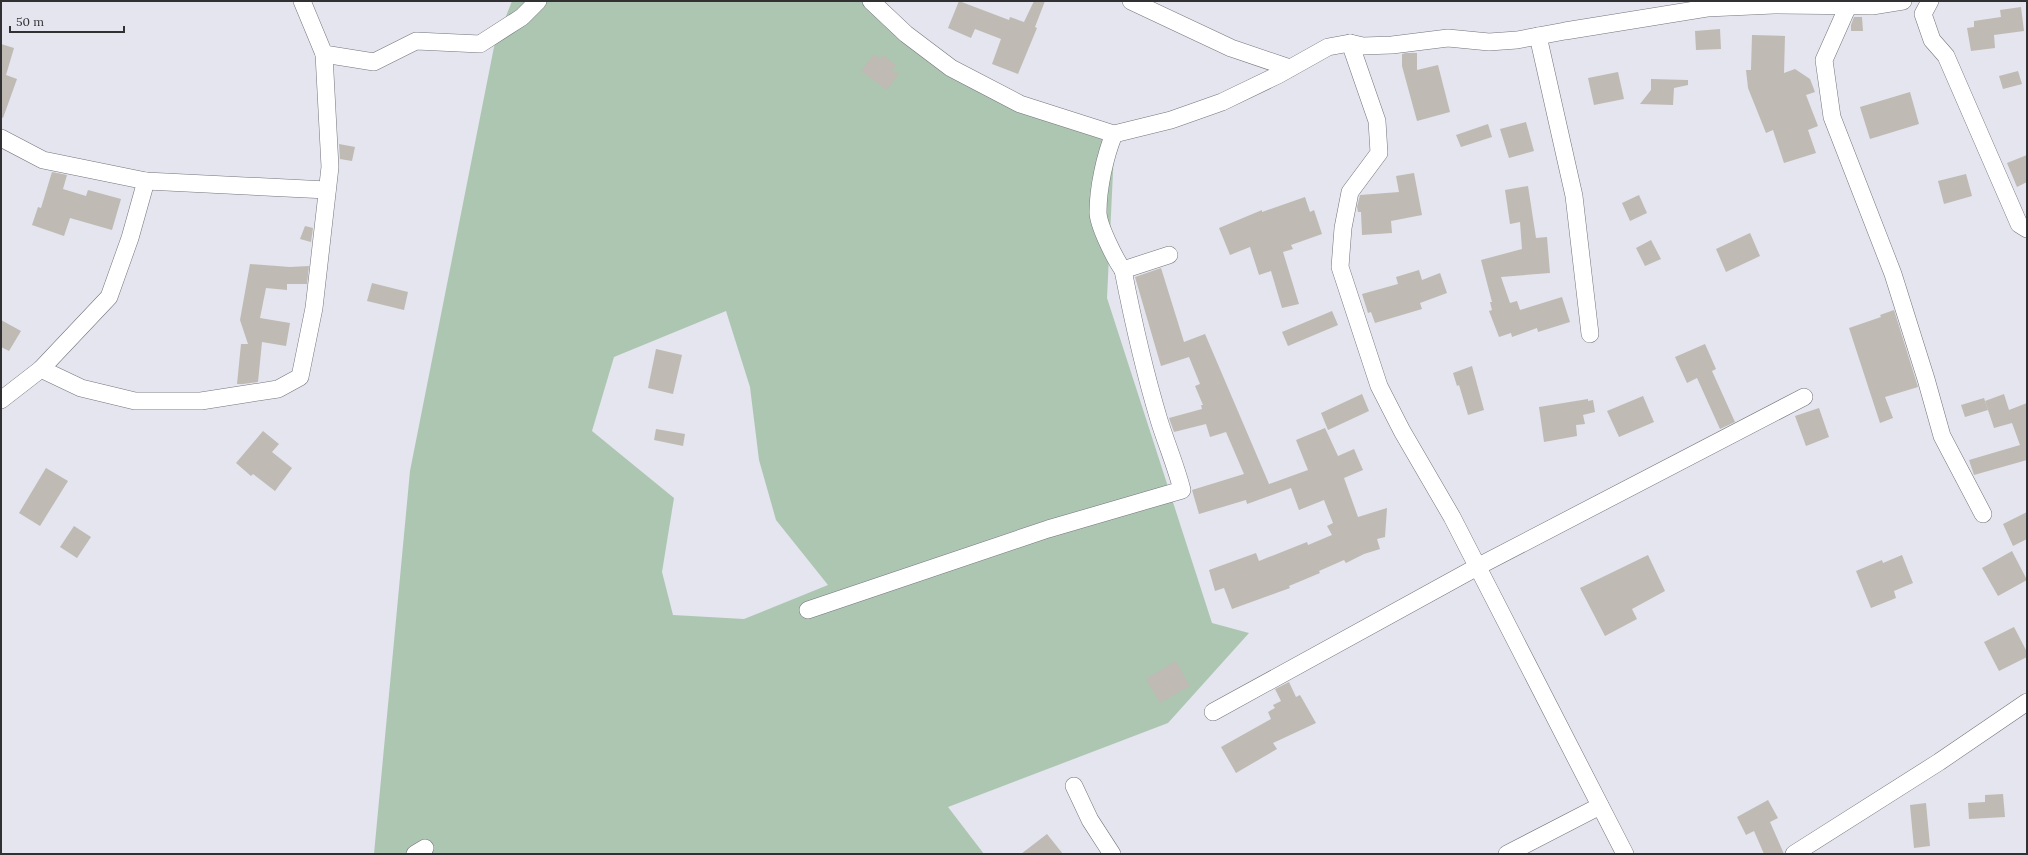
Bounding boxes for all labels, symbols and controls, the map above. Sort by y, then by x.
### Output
scale bar [10,8,124,34]
text: 50 m [16,14,44,29]

